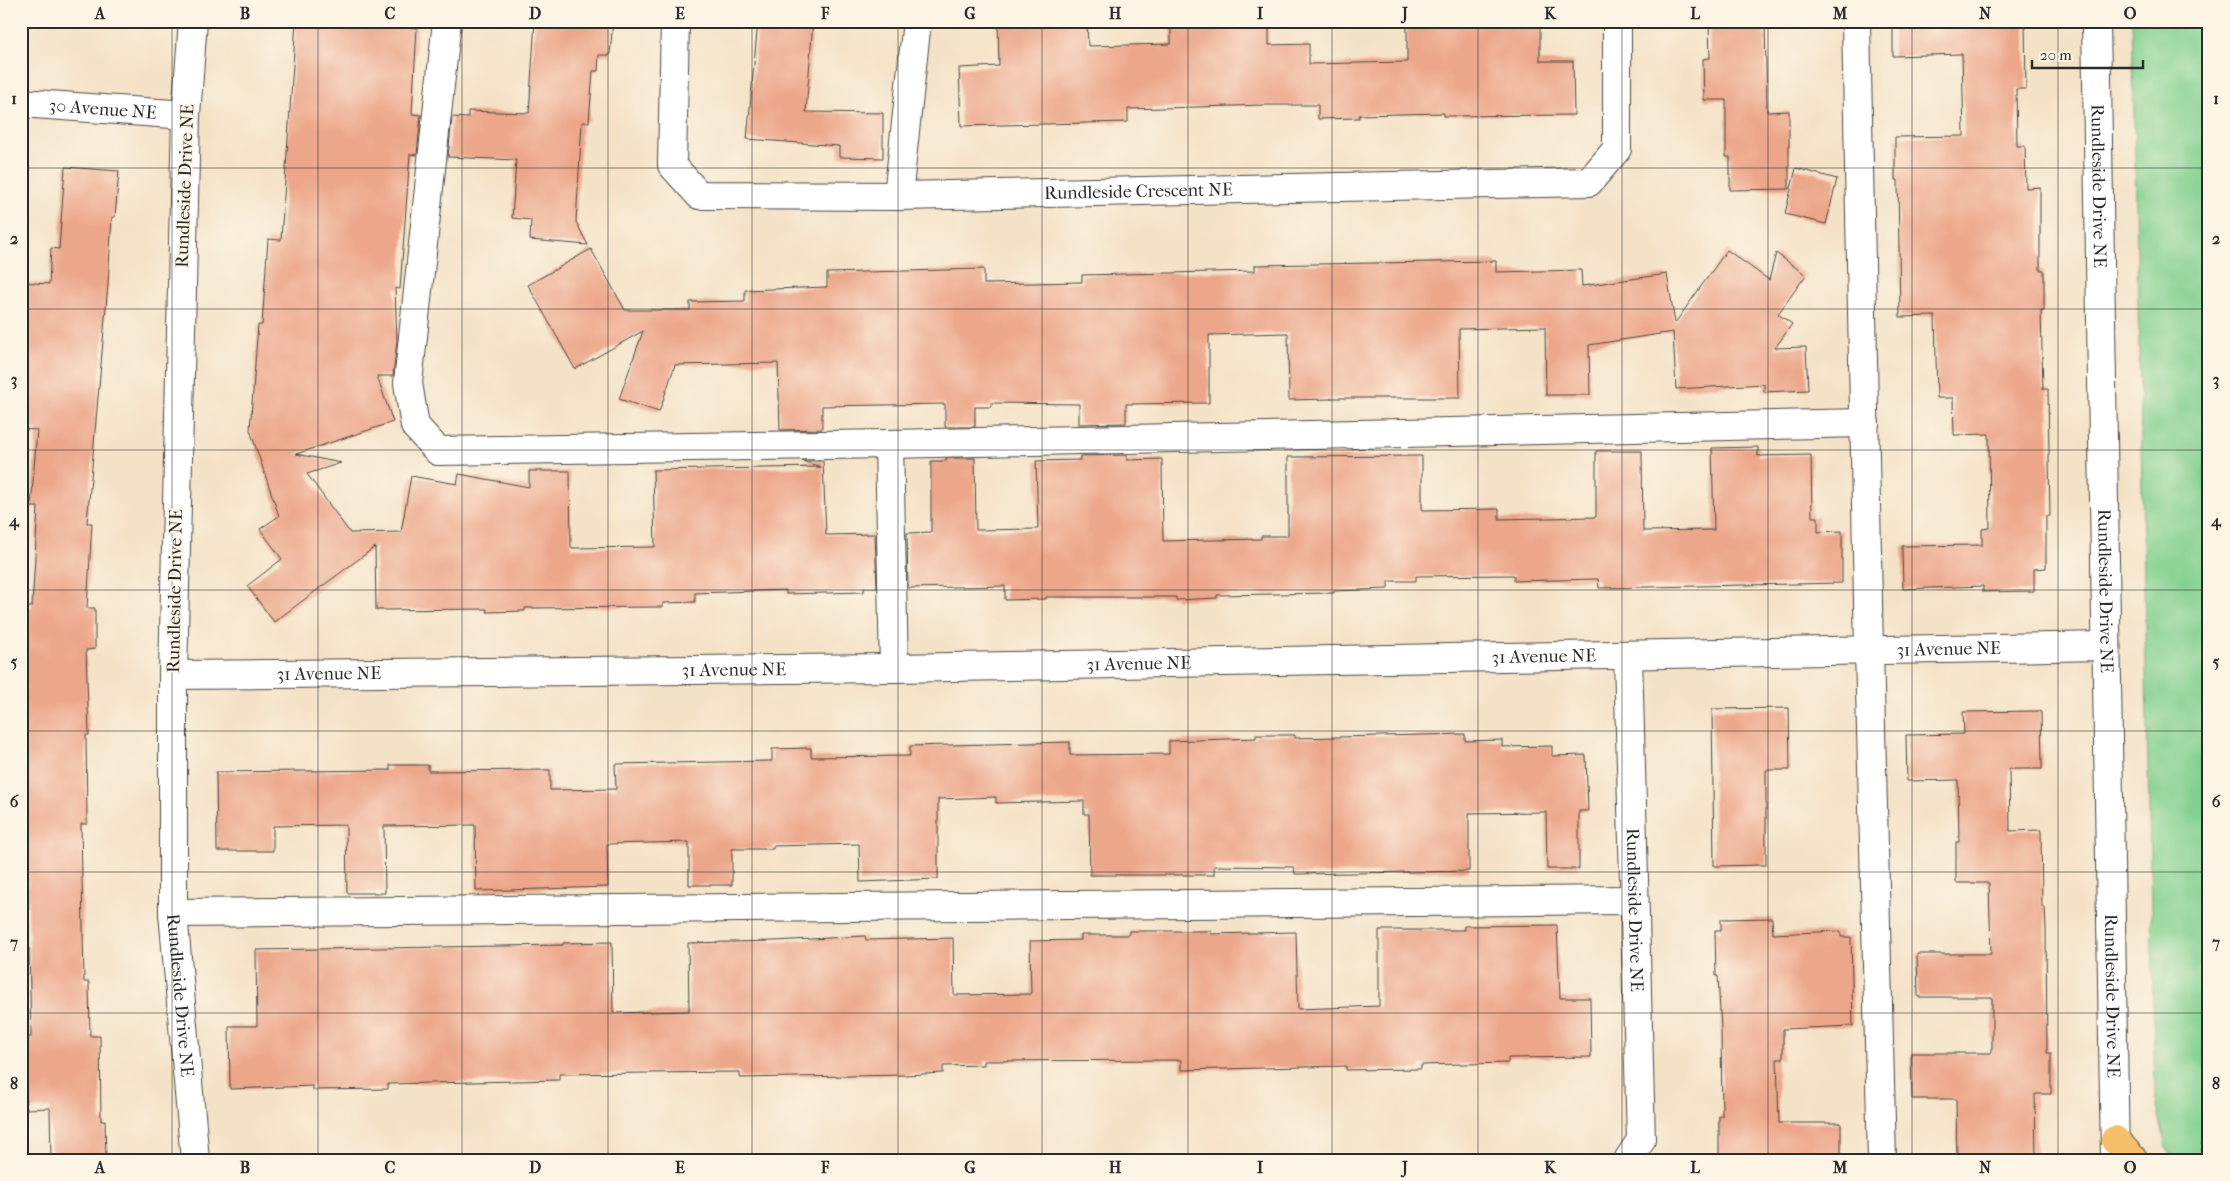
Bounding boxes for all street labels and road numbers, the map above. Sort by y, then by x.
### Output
street label: 30 Avenue NE [48,95,157,123]
street label: Rundleside Drive NE [172,104,198,268]
street label: Rundleside Drive NE [2087,104,2111,268]
street label: Rundleside Crescent NE [1044,179,1233,204]
street label: Rundleside Drive NE [163,509,187,673]
street label: Rundleside Drive NE [2094,509,2117,673]
street label: 31 Avenue NE [1896,637,2001,660]
street label: 31 Avenue NE [1491,645,1596,668]
street label: 31 Avenue NE [1087,652,1191,675]
street label: 31 Avenue NE [682,659,786,681]
street label: 31 Avenue NE [277,662,381,684]
street label: Rundleside Drive NE [1622,828,1648,992]
street label: Rundleside Drive NE [163,913,198,1078]
street label: Rundleside Drive NE [2100,914,2124,1078]

